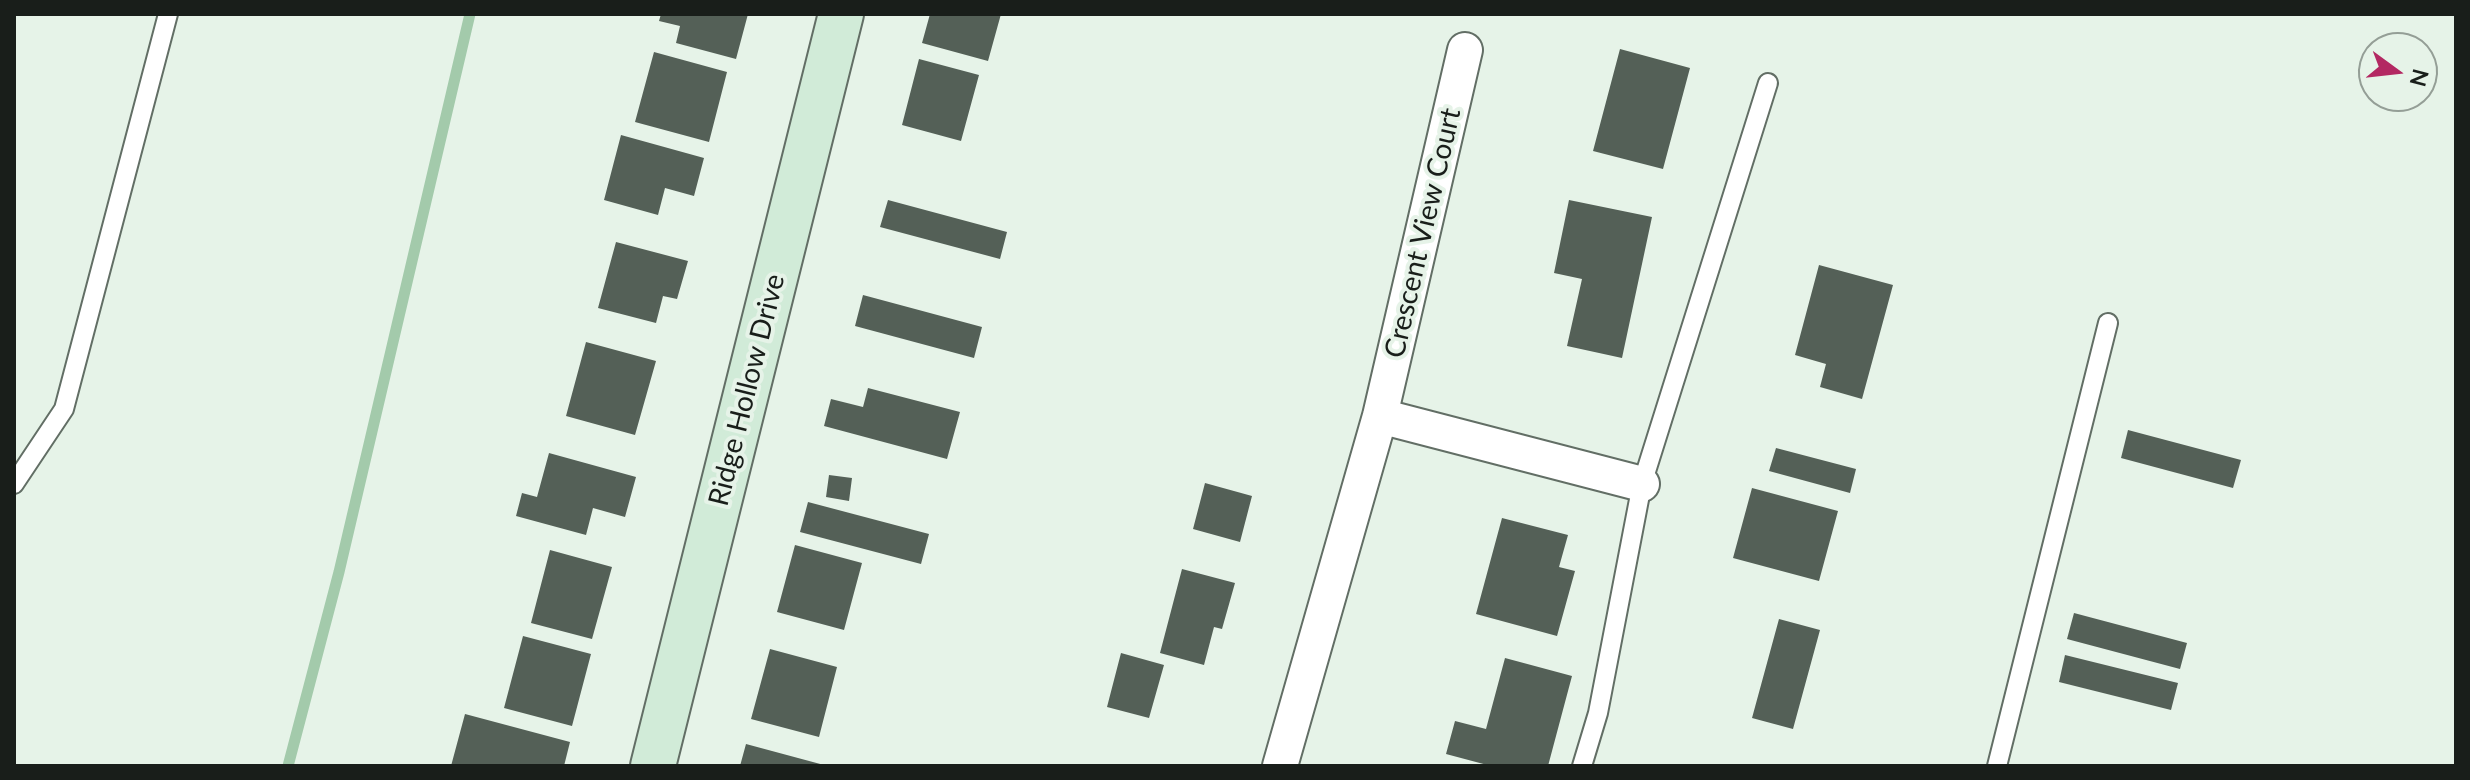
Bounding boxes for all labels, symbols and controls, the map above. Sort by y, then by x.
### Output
north arrow [2358,32,2438,112]
text: N [2405,66,2435,89]
street label: Crescent View Court [1378,105,1468,361]
street label: Ridge Hollow Drive [702,271,792,509]

